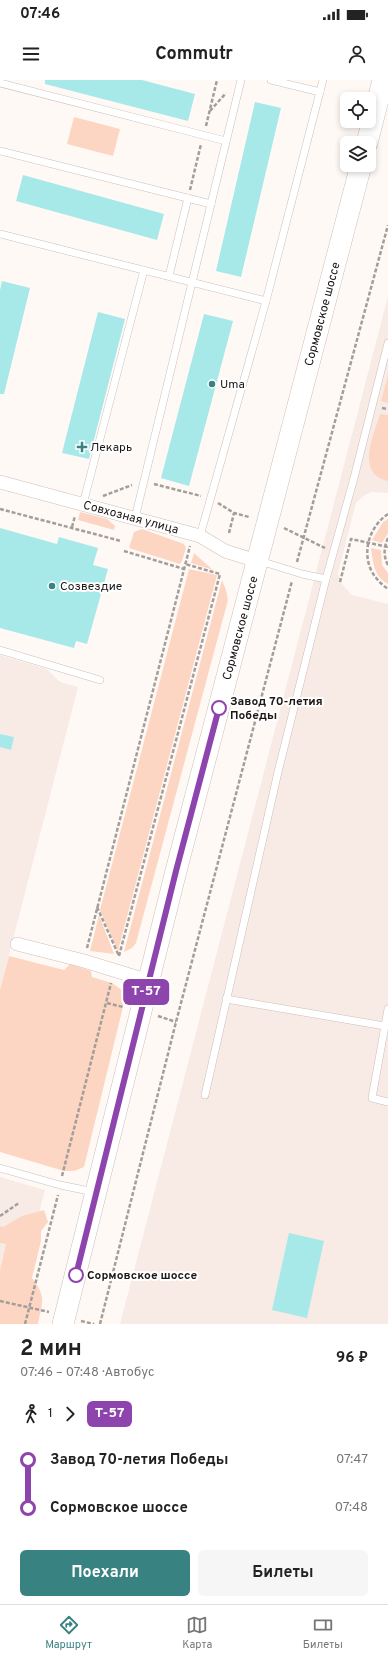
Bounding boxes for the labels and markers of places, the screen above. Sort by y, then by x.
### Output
place label: Uma [220,377,245,393]
marker: Uma [207,379,217,389]
place label: Лекарь [90,440,132,456]
marker: Лекарь [77,442,87,452]
place label: Созвездие [60,579,122,595]
marker: Созвездие [47,581,57,591]
place label: Завод 70-летия Победы [230,694,323,724]
marker: Завод 70-летия Победы [211,700,227,716]
marker: Сормовское шоссе [68,1267,84,1283]
place label: Сормовское шоссе [87,1268,198,1284]

